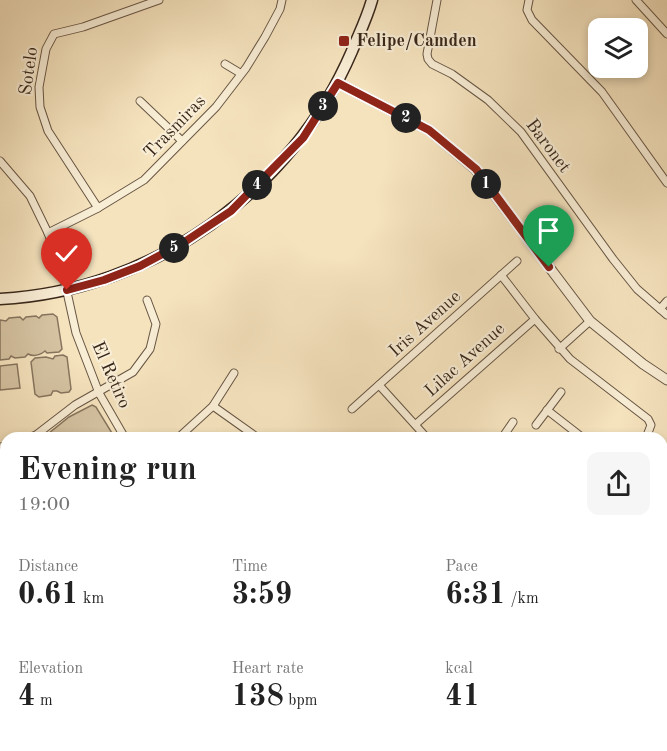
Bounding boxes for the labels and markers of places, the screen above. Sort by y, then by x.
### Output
place label: Felipe/Camden [356,32,477,50]
marker: Felipe/Camden [337,34,351,48]
pin: 3 [308,91,338,121]
pin: 2 [391,103,421,133]
pin: 1 [471,169,501,199]
pin: 4 [242,170,272,200]
pin [523,205,574,267]
pin [41,228,92,290]
pin: 5 [159,233,189,263]

